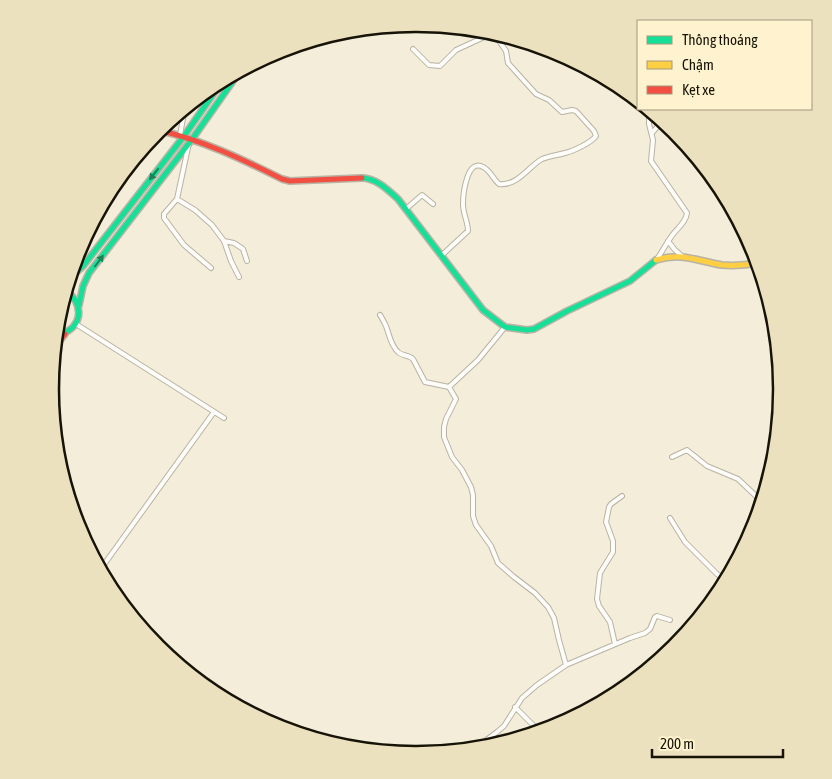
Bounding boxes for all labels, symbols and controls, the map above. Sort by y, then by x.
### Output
legend [637,20,812,110]
text: Thông thoáng [682,31,758,48]
text: Chậm [682,56,714,73]
text: Kẹt xe [682,81,715,98]
one-way arrow [149,167,160,180]
one-way arrow [93,255,104,268]
scale bar [652,726,783,758]
text: 200 m [660,735,694,752]

